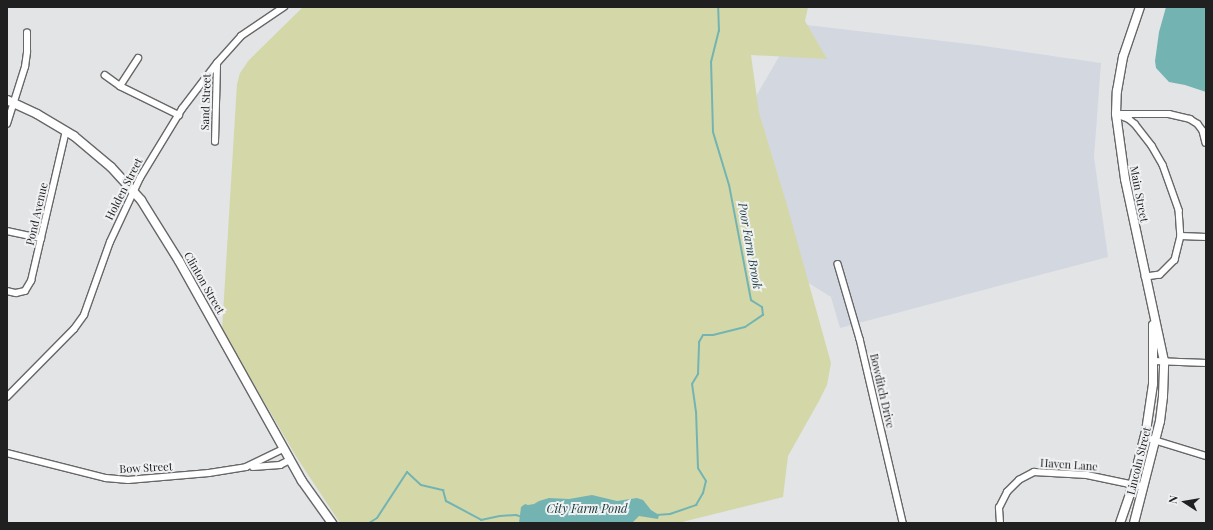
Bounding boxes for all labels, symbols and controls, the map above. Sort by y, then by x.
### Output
street label: Sand Street [198,73,214,131]
street label: Holden Street [103,156,145,222]
street label: Main Street [1127,165,1151,223]
street label: Pond Avenue [23,181,51,247]
water label: Poor Farm Brook [735,202,765,290]
street label: Clinton Street [181,250,227,316]
street label: Bowditch Drive [867,352,897,430]
street label: Lincoln Street [1124,426,1154,496]
street label: Haven Lane [1040,456,1098,474]
street label: Bow Street [119,460,173,476]
north arrow [1165,482,1205,522]
text: N [1165,494,1181,505]
water label: City Farm Pond [546,502,628,516]

